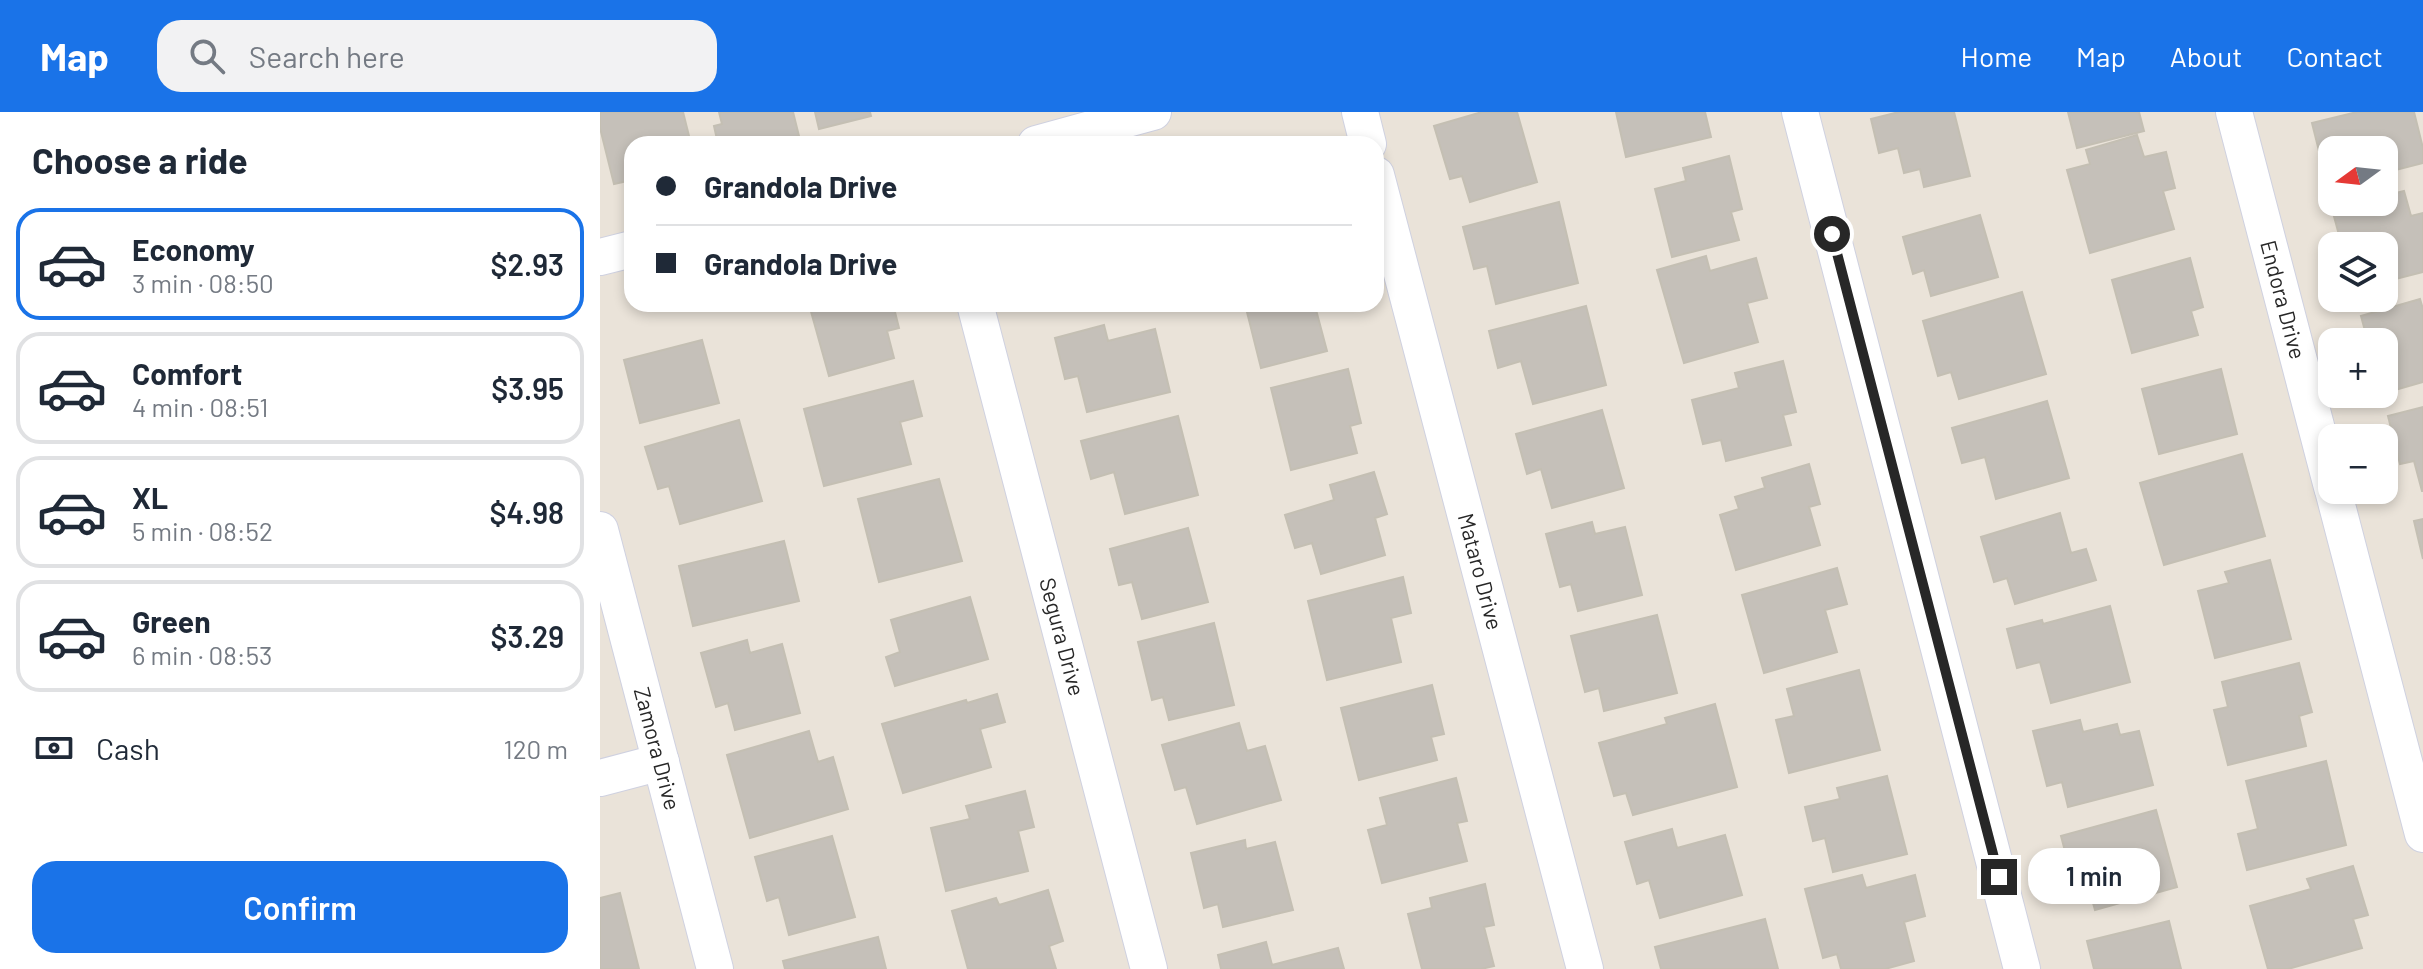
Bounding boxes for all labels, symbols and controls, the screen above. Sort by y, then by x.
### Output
search box [157,20,717,92]
text: Map [40,33,109,79]
icon: search [185,34,229,78]
text: Search here [249,38,405,74]
text: Home [1961,39,2032,73]
text: Map [2076,39,2126,73]
text: About [2170,39,2242,73]
text: Contact [2286,39,2383,73]
north arrow [2318,136,2398,216]
map controls [2318,136,2398,504]
text: Choose a ride [32,138,248,181]
text: Grandola Drive [704,168,897,204]
route start [1814,216,1850,252]
icon: car [36,228,108,300]
text: Economy [132,231,255,267]
button: layers [2318,232,2398,312]
street label: Endora Drive [2256,237,2312,362]
text: Grandola Drive [704,245,897,281]
text: $2.93 [491,246,564,282]
text: 3 min · 08:50 [132,267,274,298]
button: + [2318,328,2398,408]
icon: car [36,352,108,424]
text: Comfort [132,355,242,391]
text: $3.95 [491,370,564,406]
text: 4 min · 08:51 [132,391,268,422]
button: − [2318,424,2398,504]
icon: car [36,476,108,548]
text: XL [132,479,168,515]
text: $4.98 [489,494,564,530]
street label: Mataro Drive [1454,510,1509,632]
text: 5 min · 08:52 [132,515,273,546]
street label: Segura Drive [1035,575,1091,698]
icon: car [36,600,108,672]
text: Green [132,603,211,639]
text: $3.29 [491,618,564,654]
text: 6 min · 08:53 [132,639,272,670]
street label: Zamora Drive [630,684,687,813]
icon: cash [32,726,76,770]
text: Cash [96,730,160,766]
text: 120 m [504,733,568,764]
callout: 1 min [2027,849,2159,905]
route end [1981,859,2017,895]
text: 1 min [2066,860,2122,891]
button: Confirm [32,861,568,953]

